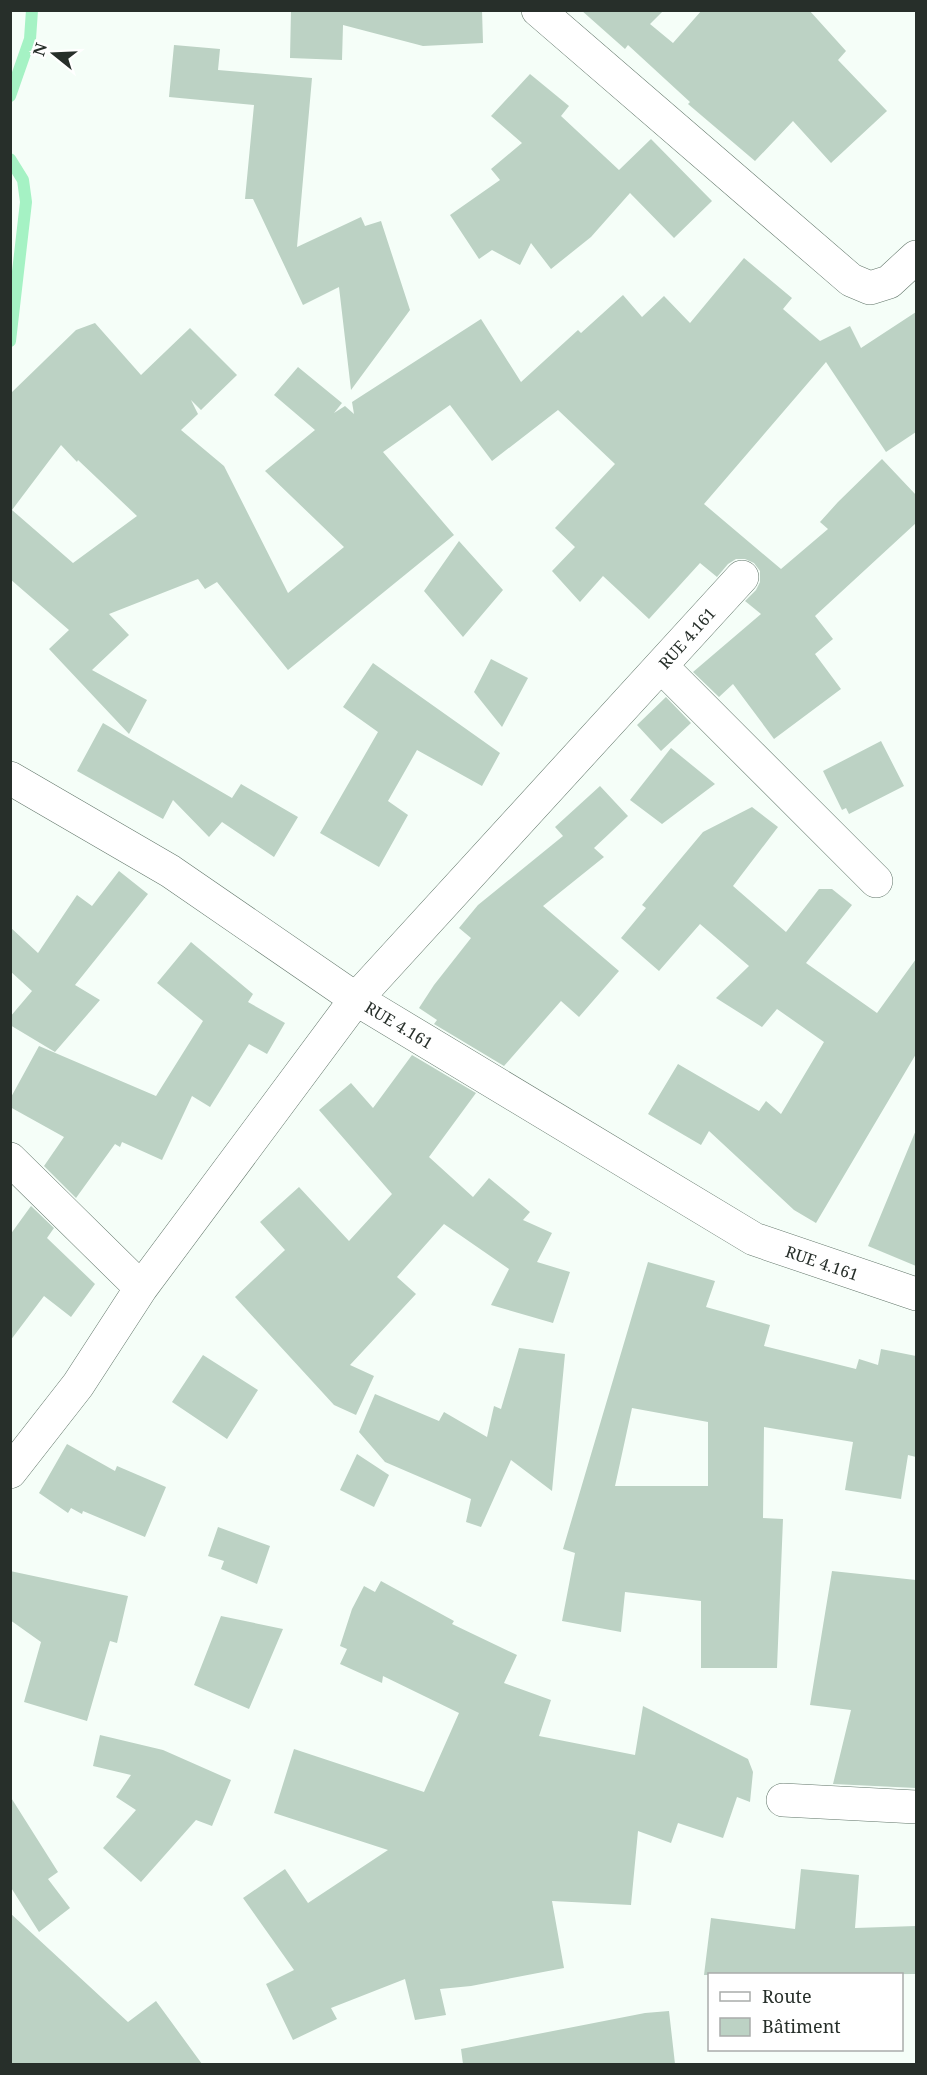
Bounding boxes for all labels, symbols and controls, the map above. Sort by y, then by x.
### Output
north arrow [24,24,84,84]
text: N [27,40,52,59]
street label: RUE 4.161 [653,603,721,673]
street label: RUE 4.161 [361,996,437,1054]
street label: RUE 4.161 [783,1240,861,1286]
legend [708,1973,903,2051]
text: Route [762,1984,812,2008]
text: Bâtiment [762,2014,841,2038]

